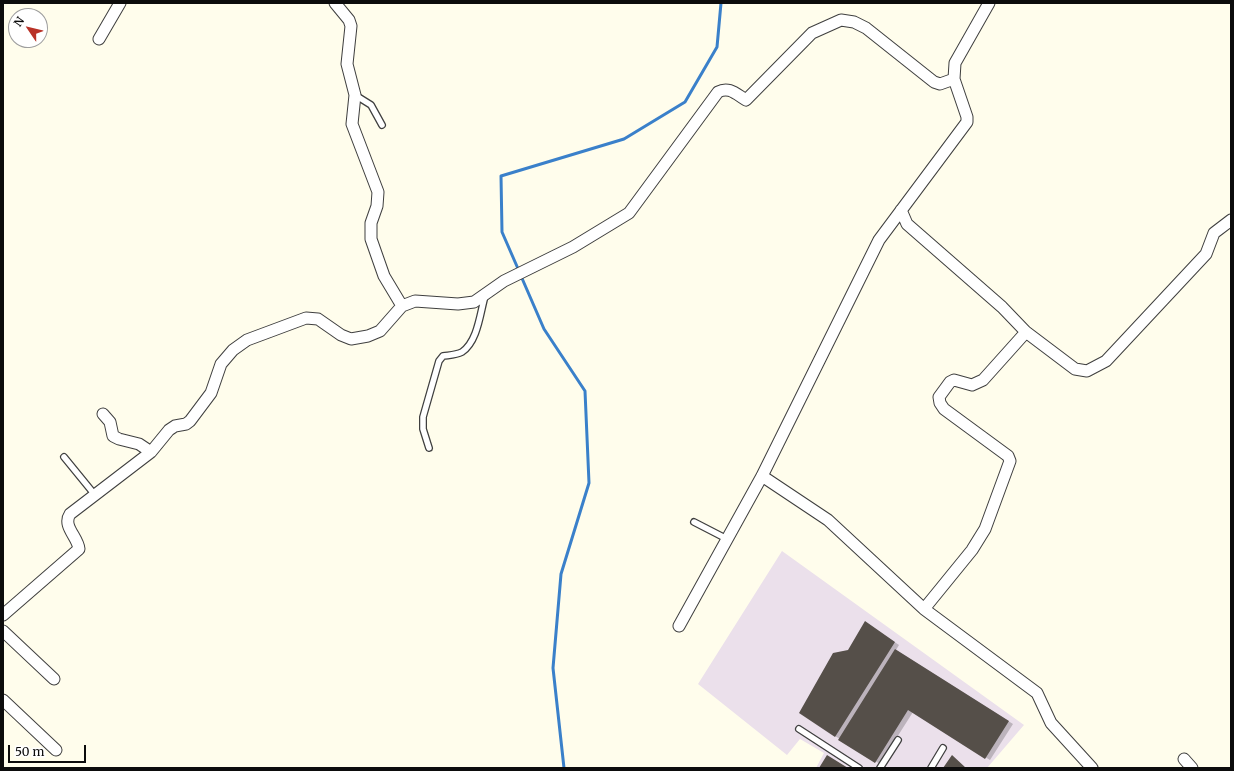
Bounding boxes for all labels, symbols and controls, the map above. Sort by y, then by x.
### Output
north arrow [8,8,48,48]
text: N [11,14,27,29]
scale bar [10,737,88,763]
text: 50 m [15,744,44,759]

